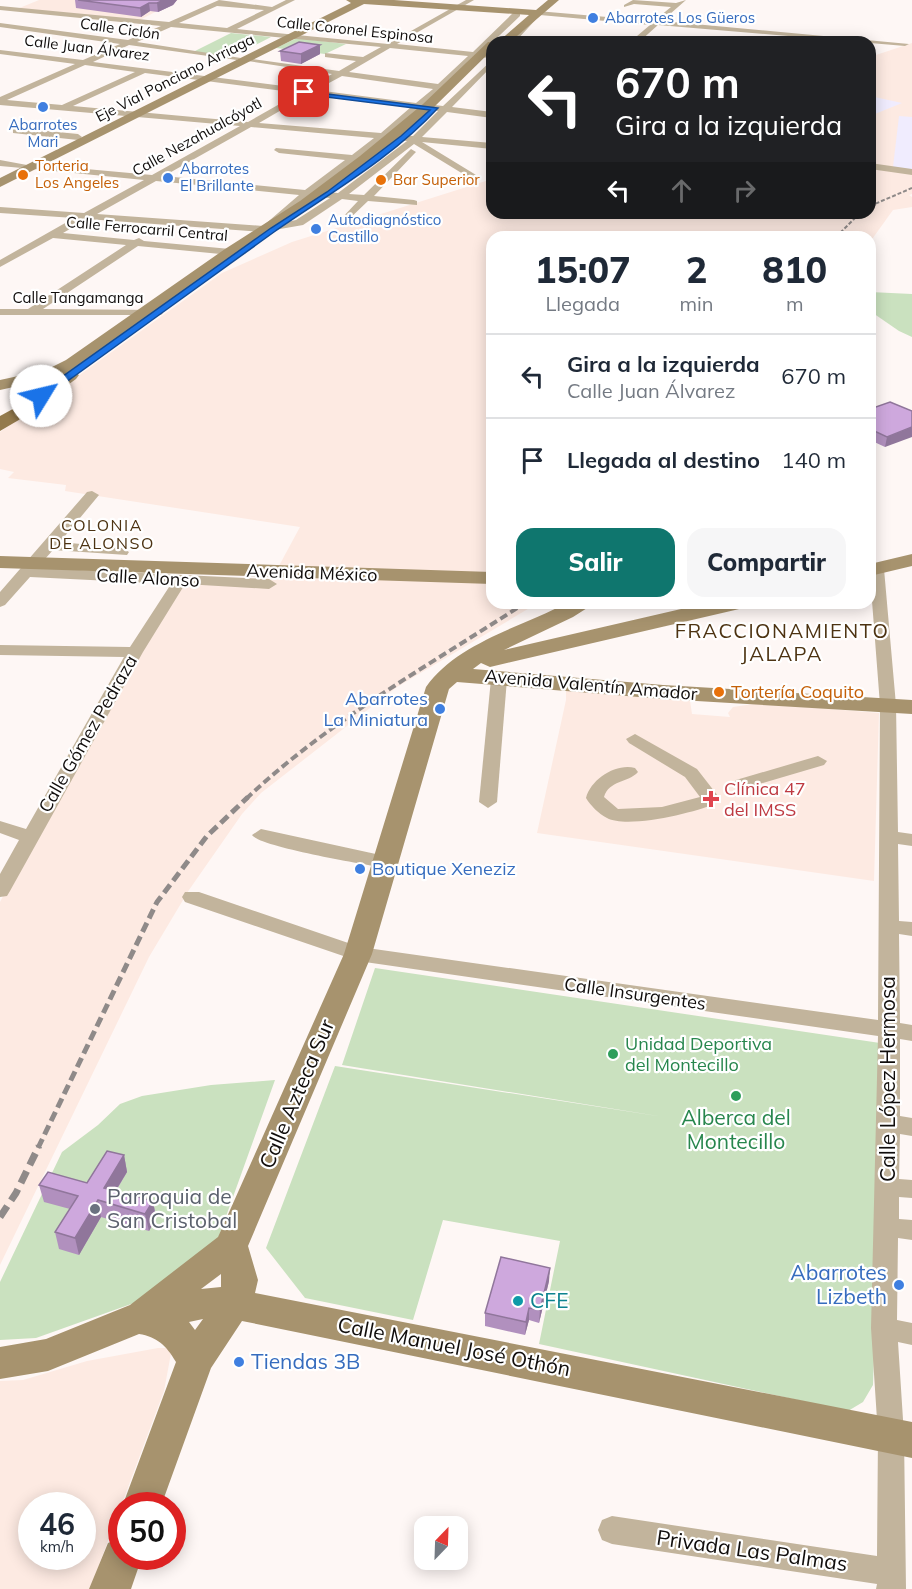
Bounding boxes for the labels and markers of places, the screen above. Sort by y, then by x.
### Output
place label: Abarrotes Los Güeros [605,8,755,27]
marker: Abarrotes Los Güeros [586,11,600,25]
pin [278,66,329,117]
marker: Abarrotes Mari [36,100,50,114]
place label: Abarrotes Mari [8,115,78,151]
place label: Torteria Los Angeles [35,156,119,192]
place label: Abarrotes El Brillante [180,159,254,195]
marker: Torteria Los Angeles [16,168,30,182]
place label: Bar Superior [393,170,480,189]
marker: Abarrotes El Brillante [161,171,175,185]
marker: Bar Superior [374,173,388,187]
place label: Autodiagnóstico Castillo [328,210,441,246]
marker: Autodiagnóstico Castillo [309,222,323,236]
place label: Tortería Coquito [731,680,864,703]
marker: Tortería Coquito [712,685,726,699]
place label: Abarrotes La Miniatura [323,687,428,731]
marker: Abarrotes La Miniatura [433,702,447,716]
place label: Clínica 47 del IMSS [724,777,806,821]
marker: Clínica 47 del IMSS [702,790,720,808]
place label: Boutique Xeneziz [372,857,516,880]
marker: Boutique Xeneziz [353,862,367,876]
place label: Unidad Deportiva del Montecillo [625,1032,772,1076]
marker: Unidad Deportiva del Montecillo [606,1047,620,1061]
marker: Alberca del Montecillo [729,1089,743,1103]
place label: Alberca del Montecillo [681,1104,791,1154]
place label: Parroquia de San Cristobal [107,1183,237,1233]
marker: Parroquia de San Cristobal [88,1202,102,1216]
place label: Abarrotes Lizbeth [790,1259,887,1309]
marker: Abarrotes Lizbeth [892,1278,906,1292]
place label: CFE [530,1287,569,1313]
marker: CFE [511,1294,525,1308]
place label: Tiendas 3B [251,1348,360,1374]
marker: Tiendas 3B [232,1355,246,1369]

